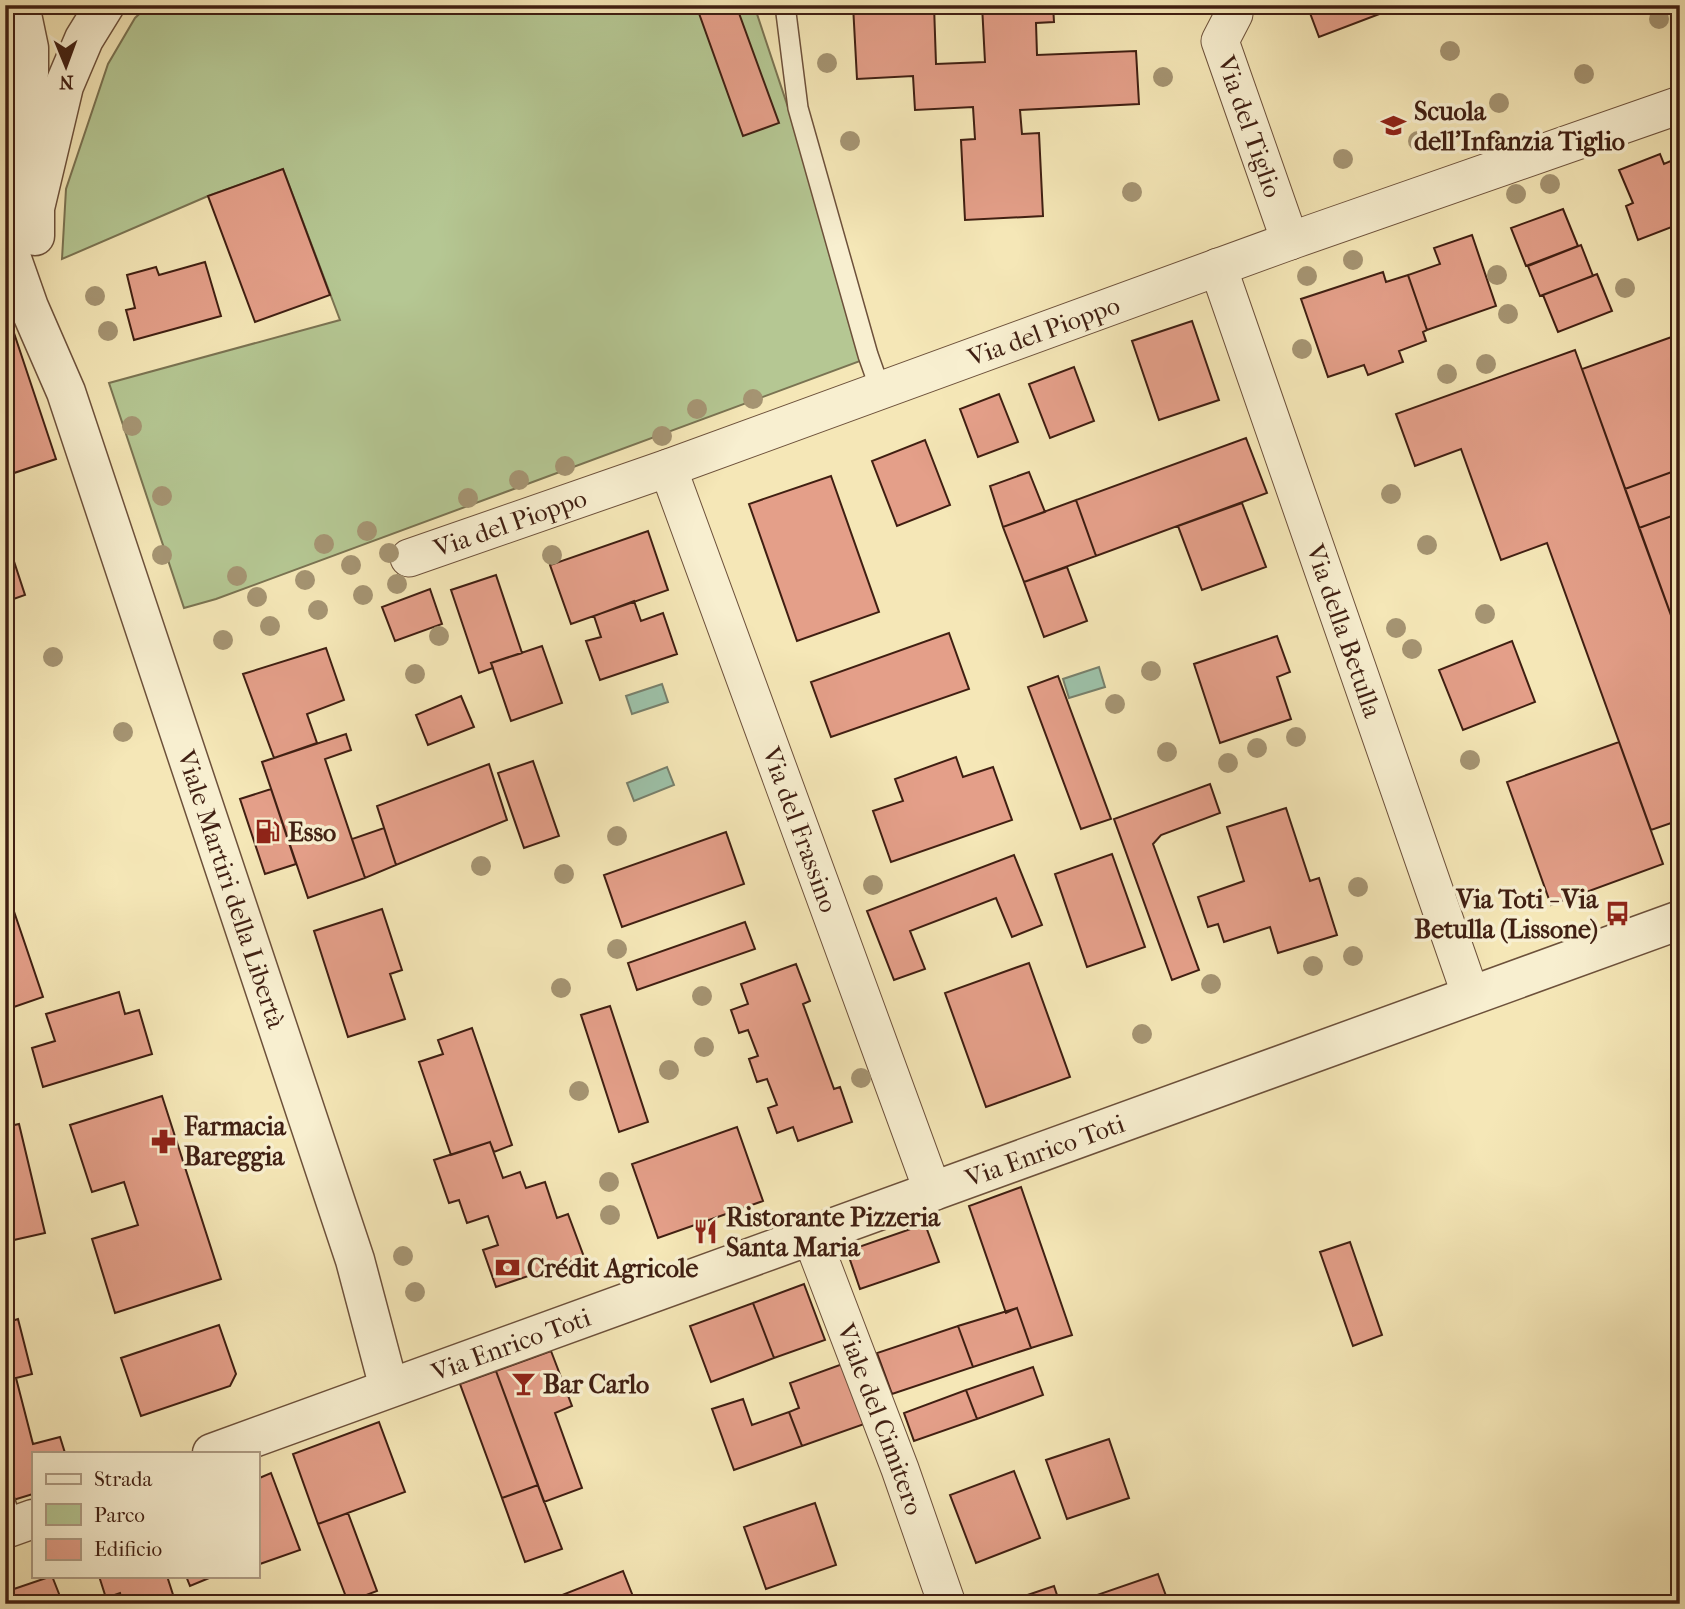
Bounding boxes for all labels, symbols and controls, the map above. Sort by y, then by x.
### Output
north arrow [32,32,102,102]
street label: Via del Tiglio [1210,51,1289,202]
text: N [58,71,74,93]
place label: Scuola dell'Infanzia Tiglio [1414,96,1625,157]
school or university icon: Scuola dell'Infanzia Tiglio [1380,112,1408,140]
street label: Via del Pioppo [962,289,1124,374]
street label: Via del Pioppo [429,483,591,565]
street label: Via della Betulla [1299,539,1388,723]
street label: Via del Frassino [755,742,844,917]
street label: Viale Martiri della Libertà [170,745,292,1033]
place label: Esso [288,817,336,848]
fuel station icon: Esso [254,818,282,846]
place label: Via Toti - Via Betulla (Lissone) [1414,884,1599,945]
bus stop icon: Via Toti - Via Betulla (Lissone) [1604,900,1632,928]
street label: Via Enrico Toti [960,1108,1129,1195]
place label: Farmacia Bareggia [183,1111,287,1172]
pharmacy icon: Farmacia Bareggia [150,1127,178,1155]
place label: Ristorante Pizzeria Santa Maria [726,1202,941,1263]
restaurant icon: Ristorante Pizzeria Santa Maria [692,1218,720,1246]
place label: Crédit Agricole [527,1253,699,1284]
bank icon: Crédit Agricole [493,1254,521,1282]
street label: Via Enrico Toti [426,1302,595,1388]
street label: Viale del Cimitero [830,1318,930,1519]
place label: Bar Carlo [543,1369,649,1400]
bar icon: Bar Carlo [509,1370,537,1398]
legend [32,1452,259,1578]
text: Strada [94,1467,152,1491]
text: Parco [94,1503,145,1527]
text: Edificio [94,1537,162,1561]

